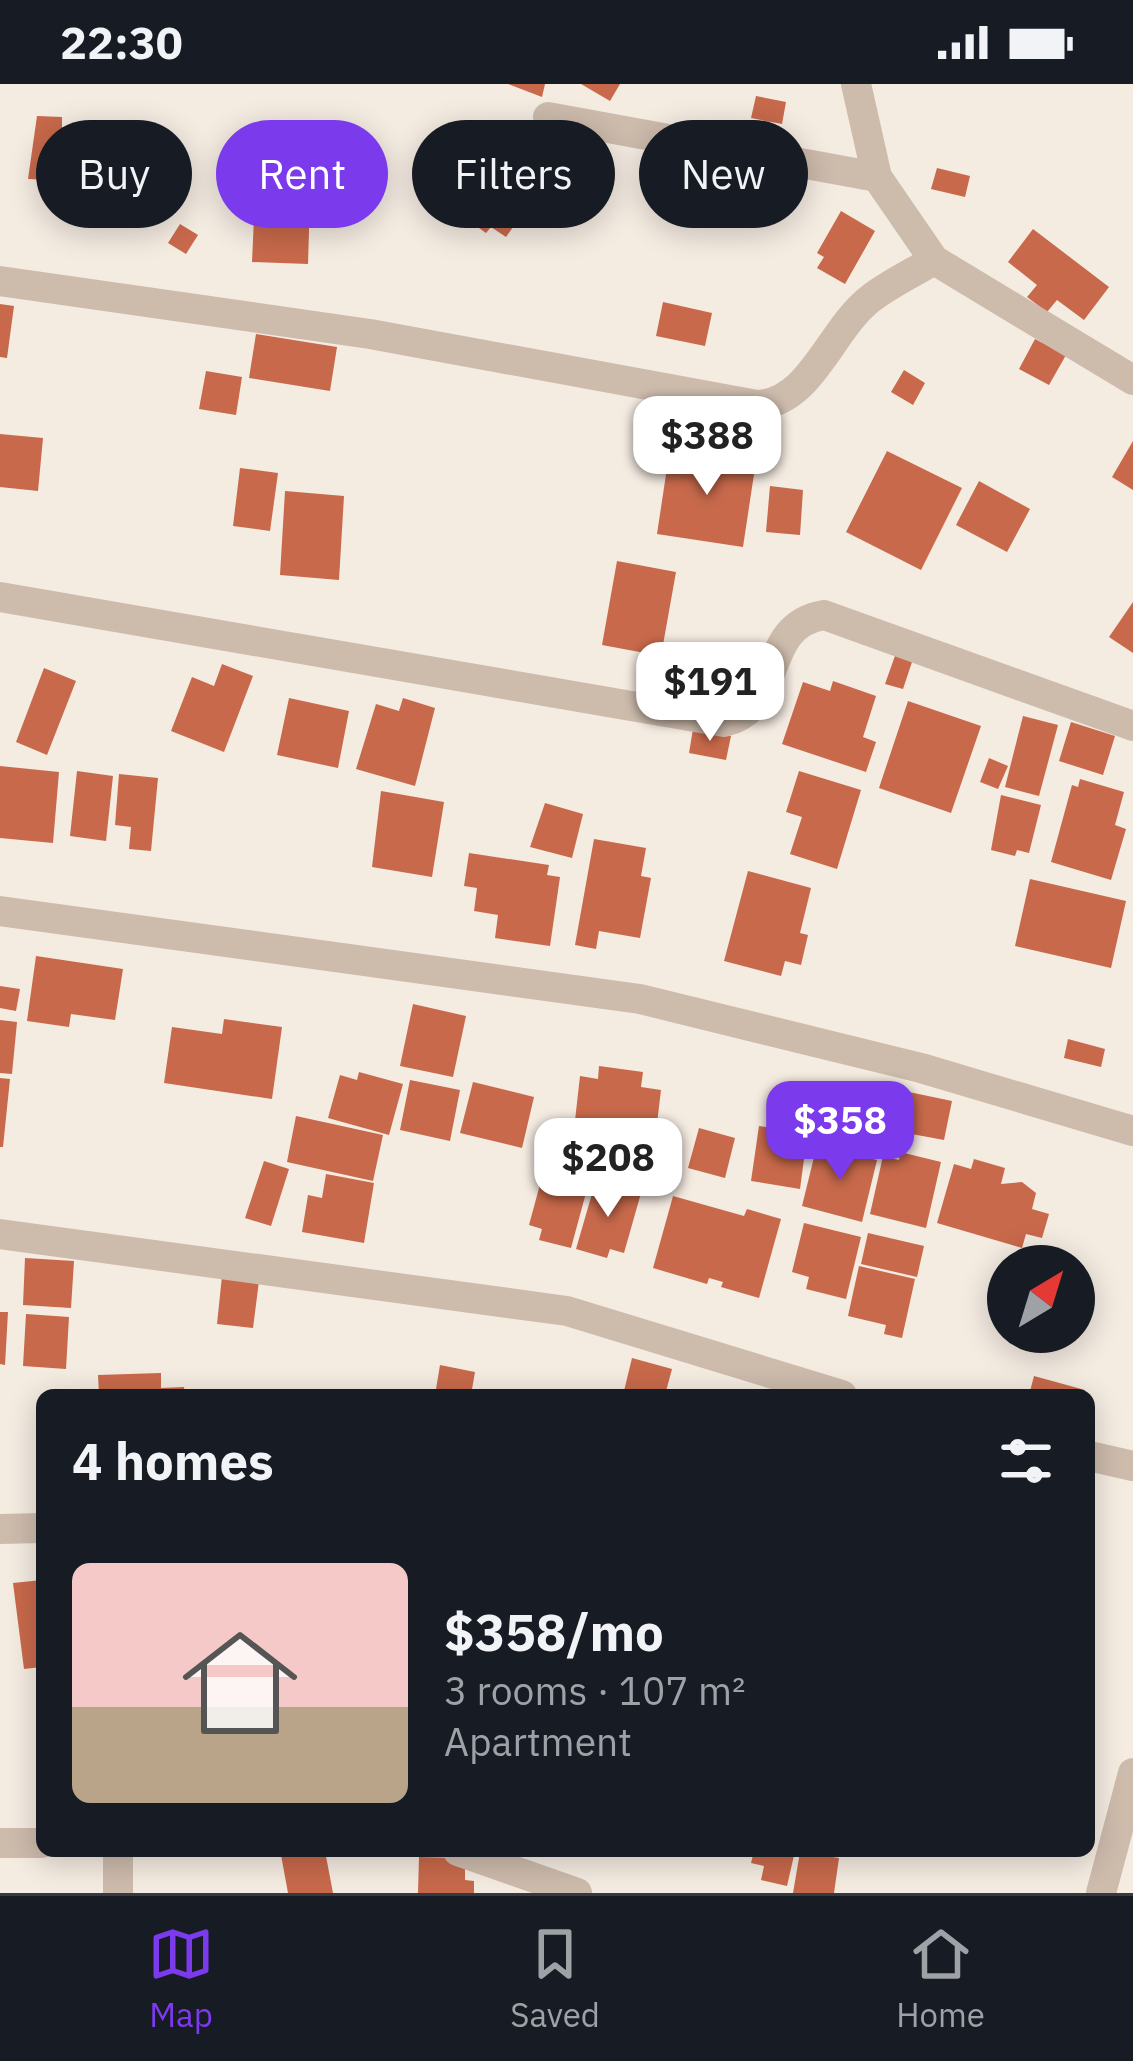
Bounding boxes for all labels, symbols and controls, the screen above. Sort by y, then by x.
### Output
text: 22:30 [60,13,183,71]
chip: Buy [36,120,192,228]
chip: Rent [216,120,388,228]
chip: Filters [412,120,615,228]
chip: New [639,120,808,228]
pin: $388 [636,396,778,498]
text: $388 [660,409,754,460]
pin: $191 [639,642,781,744]
text: $191 [663,655,757,706]
pin: $358 [769,1081,911,1183]
text: $358 [793,1094,887,1145]
pin: $208 [537,1118,679,1220]
text: $208 [561,1131,655,1182]
north arrow [987,1245,1095,1353]
map controls [987,1245,1095,1353]
text: 4 homes [72,1428,274,1494]
icon: filters [993,1428,1059,1494]
text: $358/mo [444,1599,664,1665]
icon: home [168,1611,312,1755]
text: 3 rooms · 107 m² [444,1665,746,1716]
text: Apartment [444,1716,632,1767]
tab: Map [148,1921,214,2036]
tab: Saved [510,1921,600,2036]
tab: Home [896,1921,985,2036]

